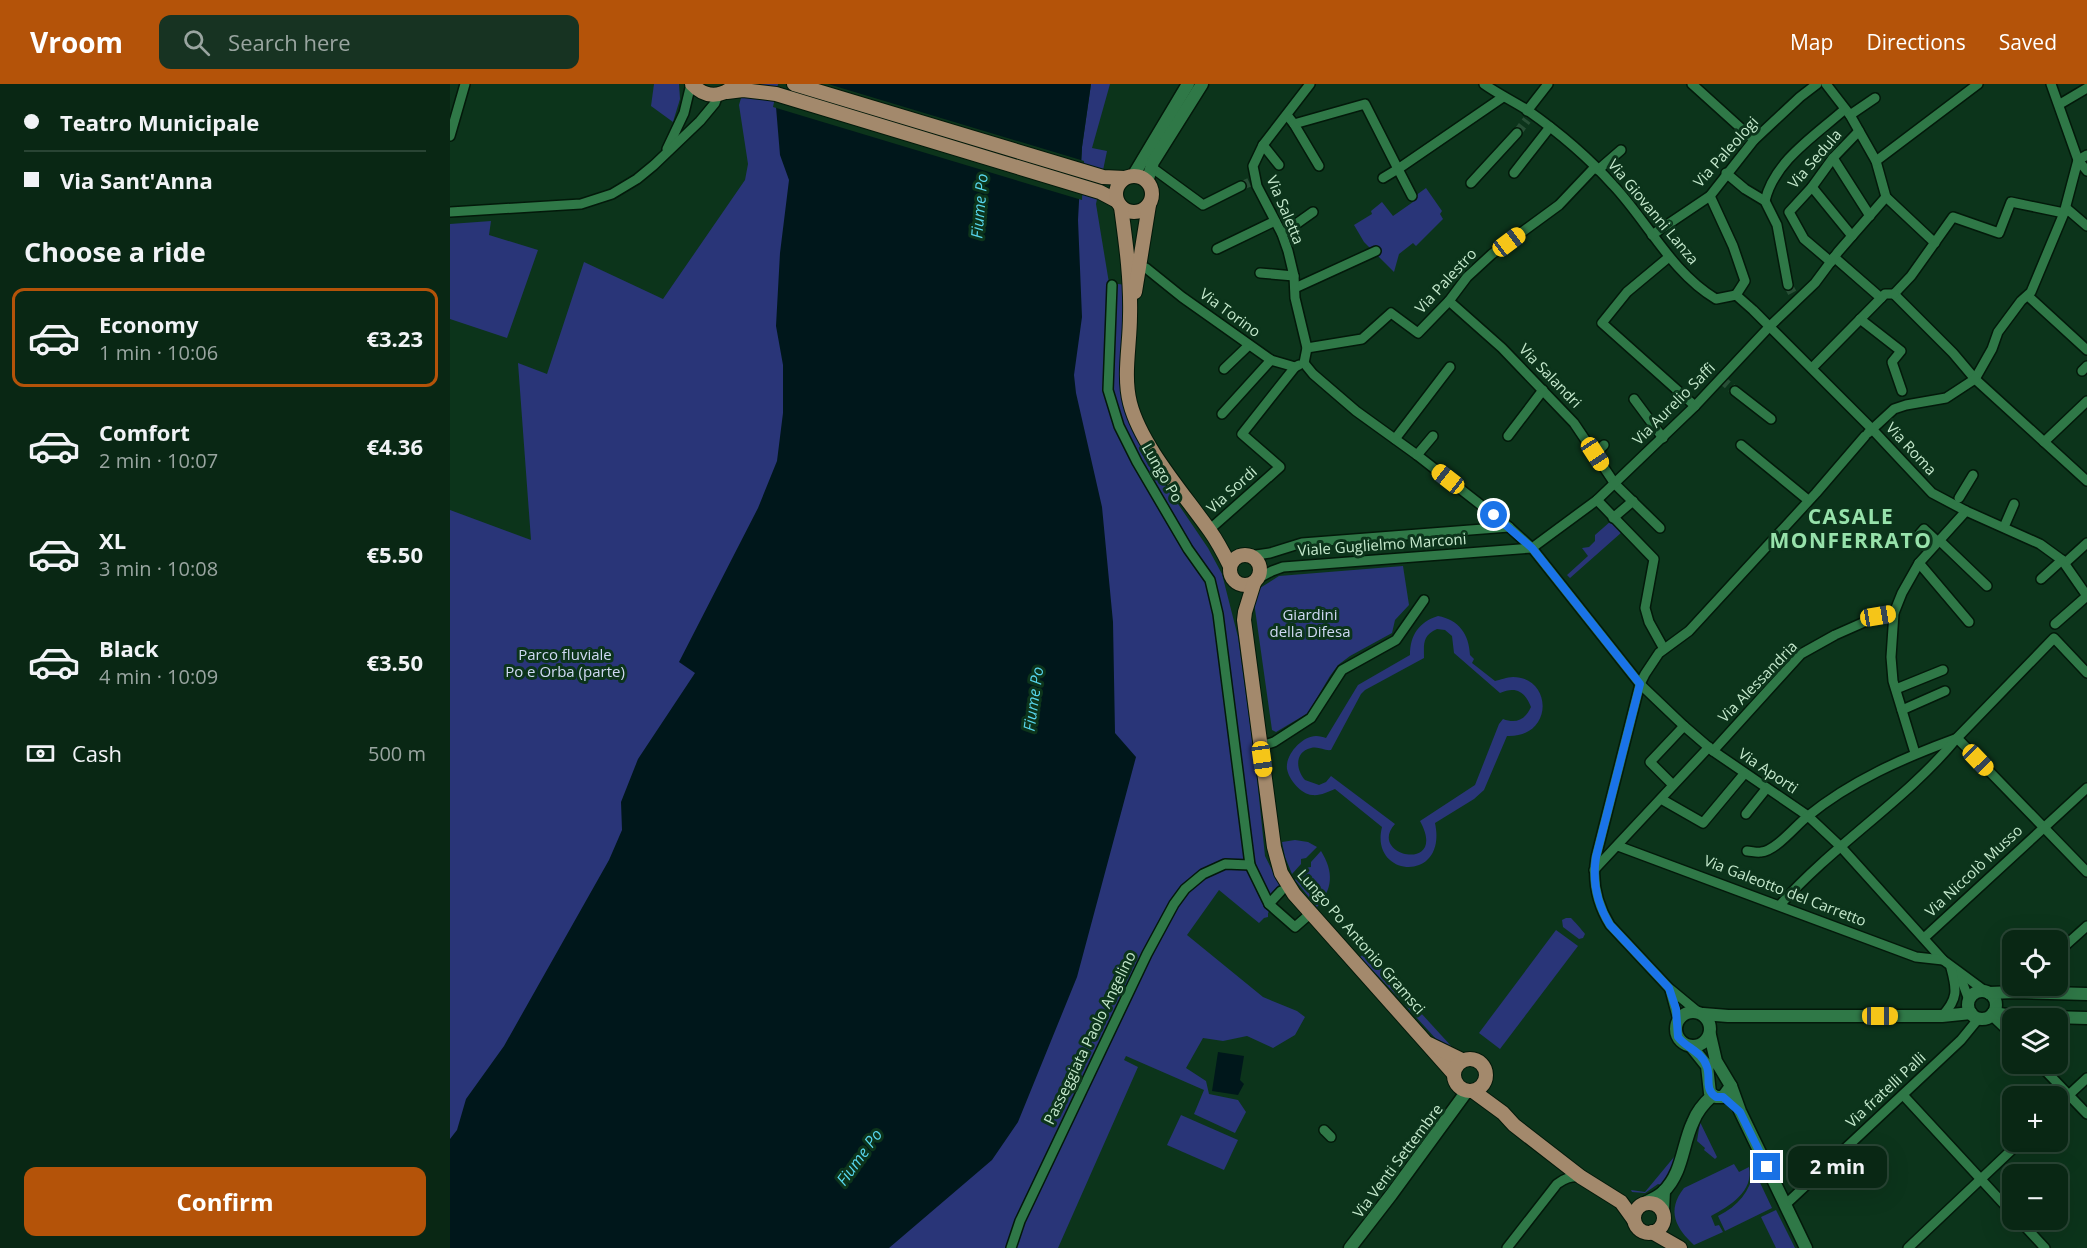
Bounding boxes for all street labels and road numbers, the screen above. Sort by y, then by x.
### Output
street label: Via Paleologi [1688,112,1762,191]
street label: Via Sedula [1783,125,1845,192]
street label: Via Giovanni Lanza [1604,155,1704,268]
street label: Via Saletta [1262,172,1309,247]
street label: Via Palestro [1410,243,1481,317]
street label: Via Torino [1196,283,1265,341]
street label: Via Salandri [1515,339,1586,412]
street label: Via Aurelio Saffi [1628,358,1719,449]
street label: Via Roma [1882,418,1941,479]
street label: Lungo Po [1138,439,1188,506]
street label: Via Sordi [1202,461,1261,517]
street label: Viale Guglielmo Marconi [1297,528,1467,560]
street label: Via Alessandria [1713,636,1801,726]
street label: Via Aporti [1735,743,1802,797]
street label: Via Niccolò Musso [1920,820,2026,921]
street label: Via Galeotto del Carretto [1701,850,1869,930]
street label: Lungo Po Antonio Gramsci [1293,865,1430,1018]
street label: Passeggiata Paolo Angelino [1038,948,1140,1127]
street label: Via fratelli Palli [1841,1047,1930,1131]
street label: Via Venti Settembre [1348,1099,1447,1221]

